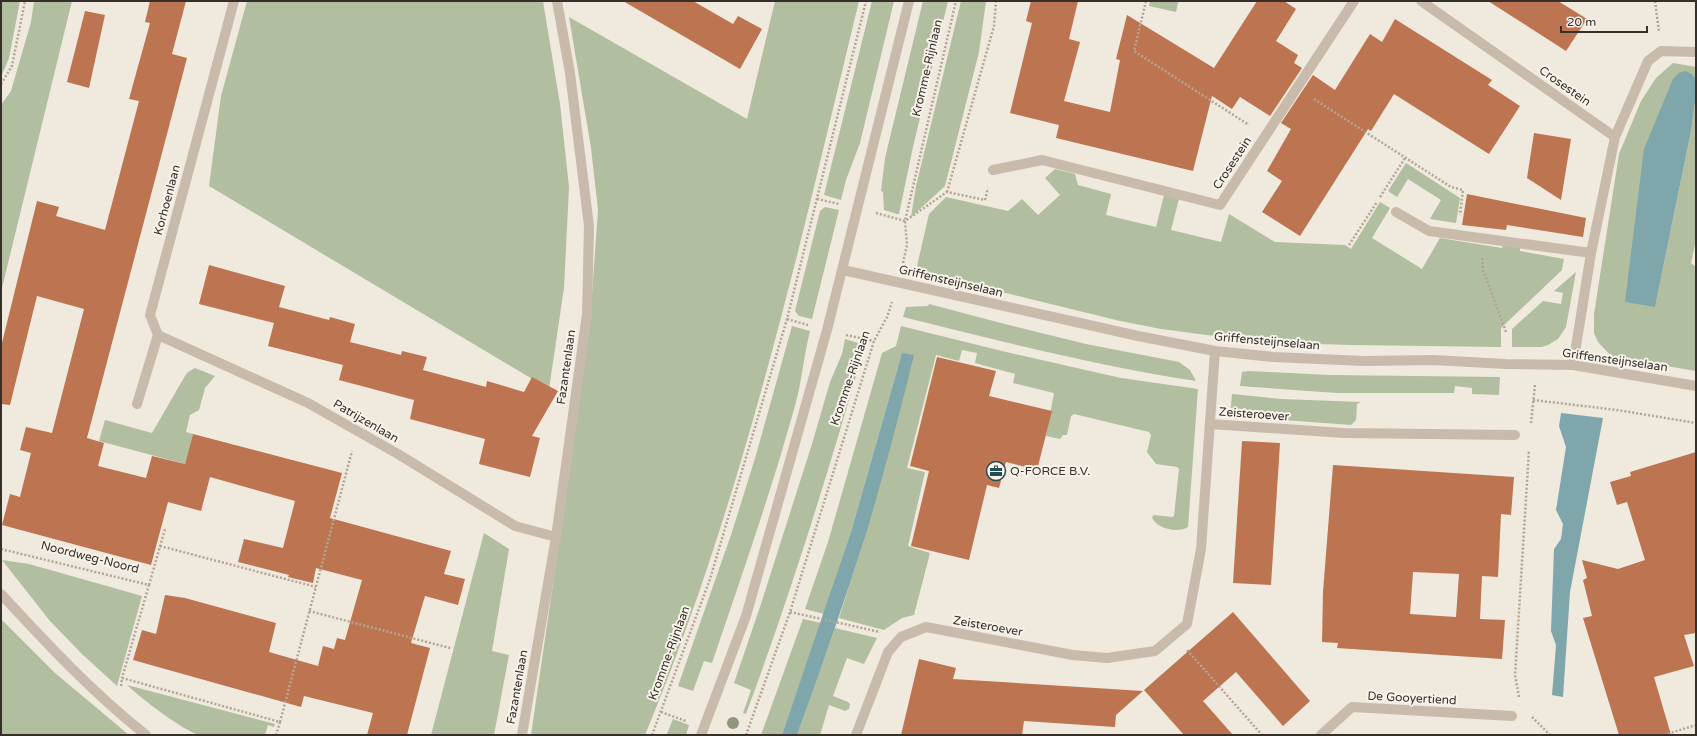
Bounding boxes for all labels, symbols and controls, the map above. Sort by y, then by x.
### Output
scale bar [1561,8,1647,34]
text: 20 m [1567,15,1596,29]
street label: Kromme-Rijnlaan [909,18,945,118]
street label: Crosestein [1536,63,1594,109]
street label: Crosestein [1210,134,1254,192]
street label: Korhoenlaan [151,163,183,237]
street label: Griffensteijnselaan [898,262,1004,300]
street label: Fazantenlaan [554,329,578,405]
street label: Kromme-Rijnlaan [827,329,873,427]
street label: Griffensteijnselaan [1213,329,1321,353]
street label: Griffensteijnselaan [1561,346,1669,374]
street label: Patrijzenlaan [331,397,401,445]
street label: Zeisteroever [1218,405,1290,423]
office icon: Q-FORCE B.V. [985,460,1007,482]
place label: Q-FORCE B.V. [1010,464,1090,478]
street label: Noordweg-Noord [39,538,141,576]
street label: Kromme-Rijnlaan [645,604,693,702]
street label: Zeisteroever [952,613,1024,639]
street label: Fazantenlaan [504,649,530,725]
street label: De Gooyertiend [1367,689,1457,707]

